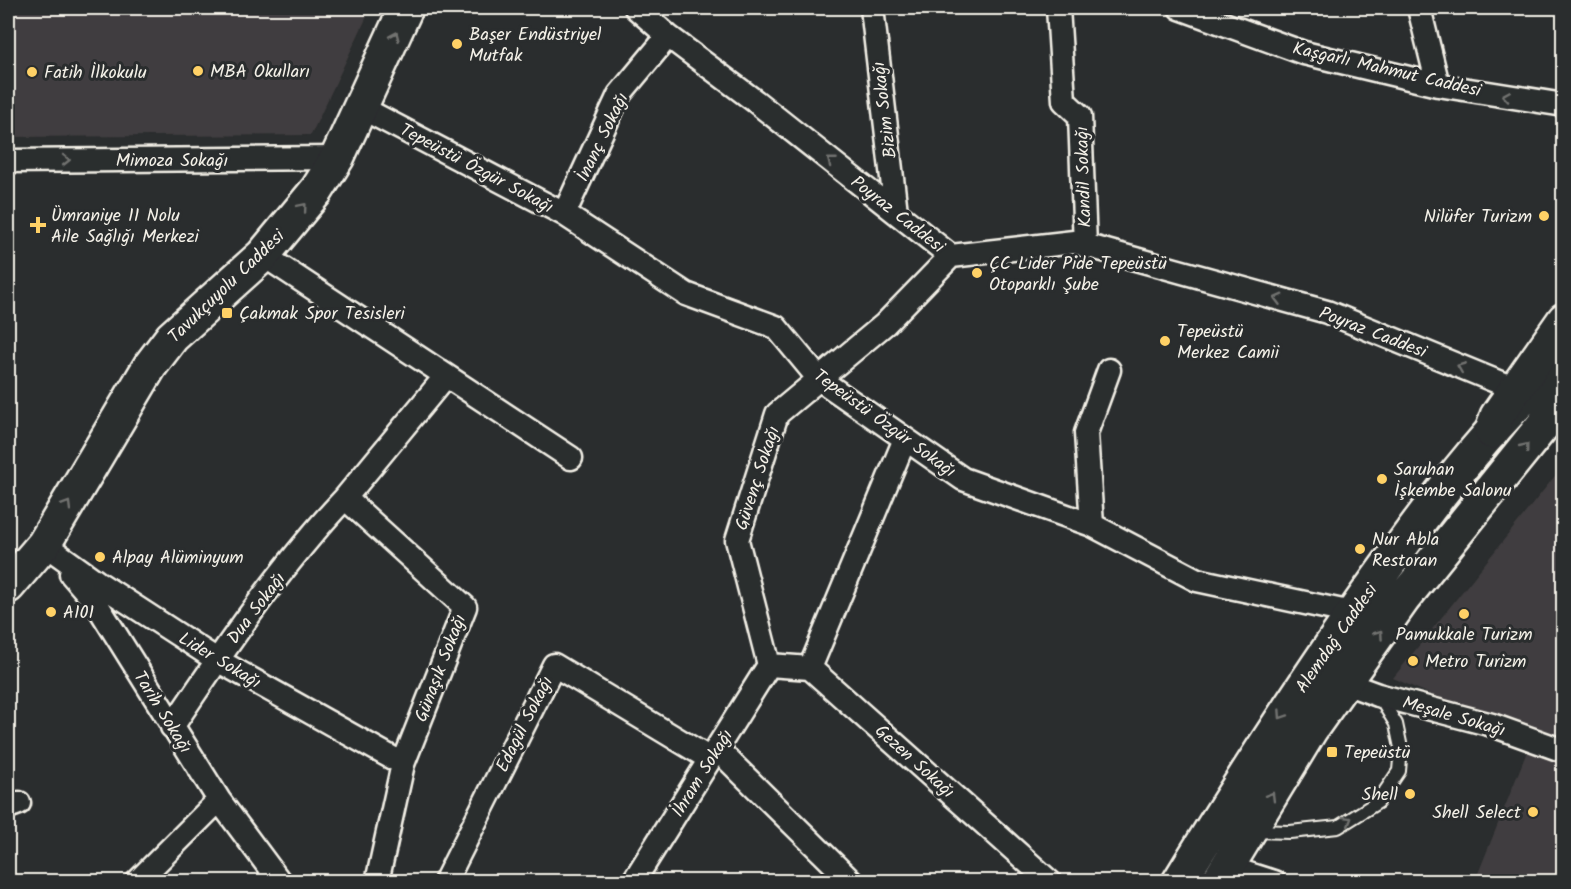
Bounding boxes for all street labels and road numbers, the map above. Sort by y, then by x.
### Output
street label: Kaşgarlı Mahmut Caddesi [1290,35,1485,106]
street label: Bizim Sokağı [865,60,906,160]
street label: İnanç Sokağı [569,88,637,187]
street label: Tepeüstü Özgür Sokağı [394,116,558,222]
street label: Kandil Sokağı [1068,126,1101,228]
street label: Mimoza Sokağı [116,147,228,176]
street label: Poyraz Caddesi [844,169,951,262]
street label: Tavukçuyolu Caddesi [162,223,293,351]
street label: Poyraz Caddesi [1314,300,1431,367]
street label: Tepeüstü Özgür Sokağı [807,362,962,486]
street label: Güvenç Sokağı [728,423,789,534]
street label: Dua Sokağı [220,567,294,651]
street label: Alemdağ Caddesi [1289,577,1386,700]
street label: Günaşık Sokağı [408,610,475,727]
street label: Lider Sokağı [172,625,266,697]
street label: Tarih Sokağı [125,666,199,760]
street label: Edagül Sokağı [489,672,562,778]
street label: Meşale Sokağı [1399,689,1508,746]
street label: Gezen Sokağı [867,718,961,806]
street label: İhram Sokağı [665,724,742,823]

